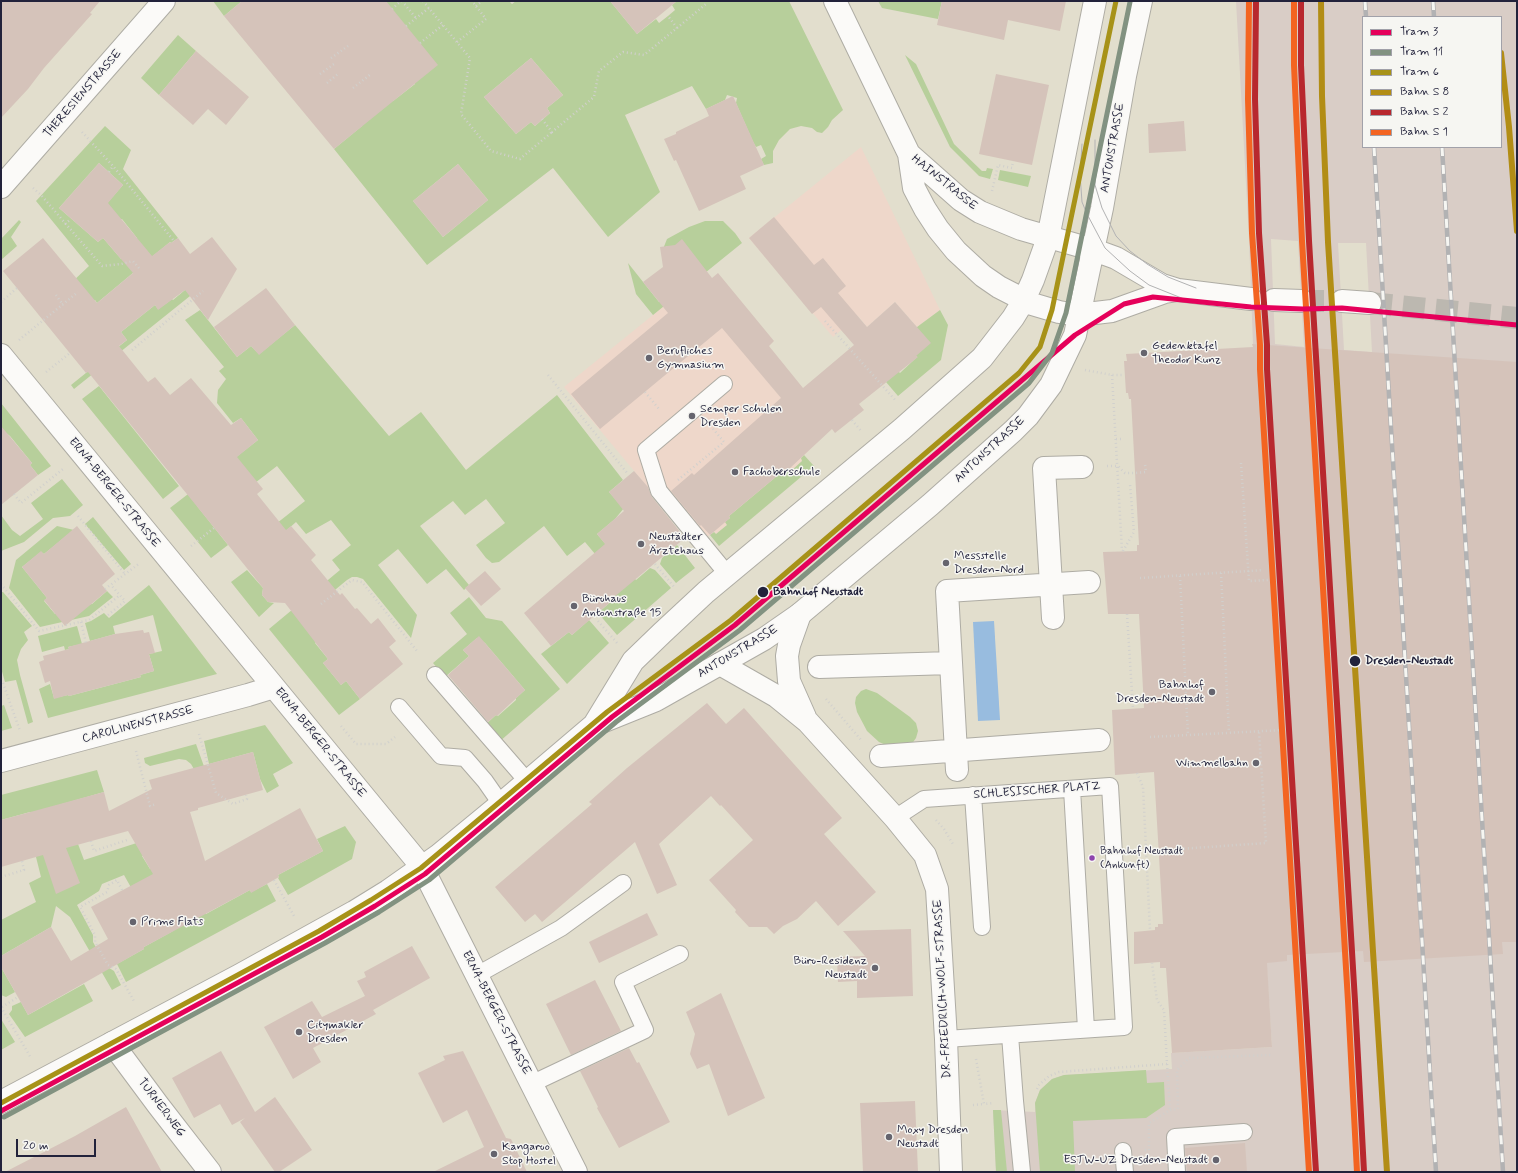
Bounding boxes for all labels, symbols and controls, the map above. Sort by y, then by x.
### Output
legend [1362,16,1502,148]
text: Tram 3 [1400,24,1438,40]
text: Tram 11 [1400,44,1443,60]
street label: THERESIENSTRASSE [41,47,125,141]
text: Tram 6 [1400,64,1439,80]
text: Bahn S 8 [1400,84,1449,100]
street label: ANTONSTRASSE [1098,102,1128,194]
text: Bahn S 2 [1400,104,1448,120]
text: Bahn S 1 [1400,124,1448,140]
street label: HAINSTRASSE [908,152,980,214]
place label: Gedenktafel Theodor Kunz [1152,339,1221,367]
place label: Berufliches Gymnasium [657,344,724,372]
marker: Gedenktafel Theodor Kunz [1139,348,1149,358]
marker: Berufliches Gymnasium [644,353,654,363]
place label: Semper Schulen Dresden [700,402,782,430]
marker: Semper Schulen Dresden [687,411,697,421]
street label: ANTONSTRASSE [952,414,1028,486]
street label: ERNA-BERGER-STRASSE [65,435,163,551]
place label: Fachoberschule [743,465,820,479]
marker: Fachoberschule [730,467,740,477]
place label: Neustädter Ärztehaus [649,530,704,558]
marker: Neustädter Ärztehaus [636,539,646,549]
place label: Messstelle Dresden-Nord [954,549,1024,577]
marker: Messstelle Dresden-Nord [941,558,951,568]
marker: Bahnhof Neustadt [756,585,770,599]
place label: Bahnhof Neustadt [773,585,863,599]
place label: Bürohaus Antonstraße 15 [582,592,661,620]
marker: Bürohaus Antonstraße 15 [569,601,579,611]
street label: ANTONSTRASSE [695,622,781,682]
marker: Dresden-Neustadt [1348,654,1362,668]
place label: Dresden-Neustadt [1365,654,1453,668]
place label: Bahnhof Dresden-Neustadt [1116,678,1204,706]
street label: ERNA-BERGER-STRASSE [271,685,369,801]
marker: Bahnhof Dresden-Neustadt [1207,687,1217,697]
street label: CAROLINENSTRASSE [81,703,195,747]
place label: Wimmelbahn [1176,756,1248,770]
marker: Wimmelbahn [1251,758,1261,768]
street label: SCHLESISCHER PLATZ [973,779,1101,803]
place label: Bahnhof Neustadt (Ankunft) [1100,845,1183,871]
marker: Bahnhof Neustadt (Ankunft) [1087,853,1097,863]
street label: DR.-FRIEDRICH-WOLF-STRASSE [931,899,955,1079]
place label: Prime Flats [141,915,203,929]
marker: Prime Flats [128,917,138,927]
street label: ERNA-BERGER-STRASSE [458,949,534,1077]
place label: Büro-Residenz Neustadt [794,954,867,982]
marker: Büro-Residenz Neustadt [870,963,880,973]
place label: Citymakler Dresden [307,1018,364,1046]
marker: Citymakler Dresden [294,1027,304,1037]
street label: TURNERWEG [134,1076,188,1140]
place label: Moxy Dresden Neustadt [897,1123,968,1151]
scale bar [18,1131,98,1157]
marker: Moxy Dresden Neustadt [884,1132,894,1142]
text: 20 m [23,1138,49,1154]
place label: Kangaroo Stop Hostel [502,1140,556,1168]
marker: Kangaroo Stop Hostel [489,1149,499,1159]
place label: ESTW-UZ Dresden-Neustadt [1063,1153,1208,1167]
marker: ESTW-UZ Dresden-Neustadt [1211,1155,1221,1165]

